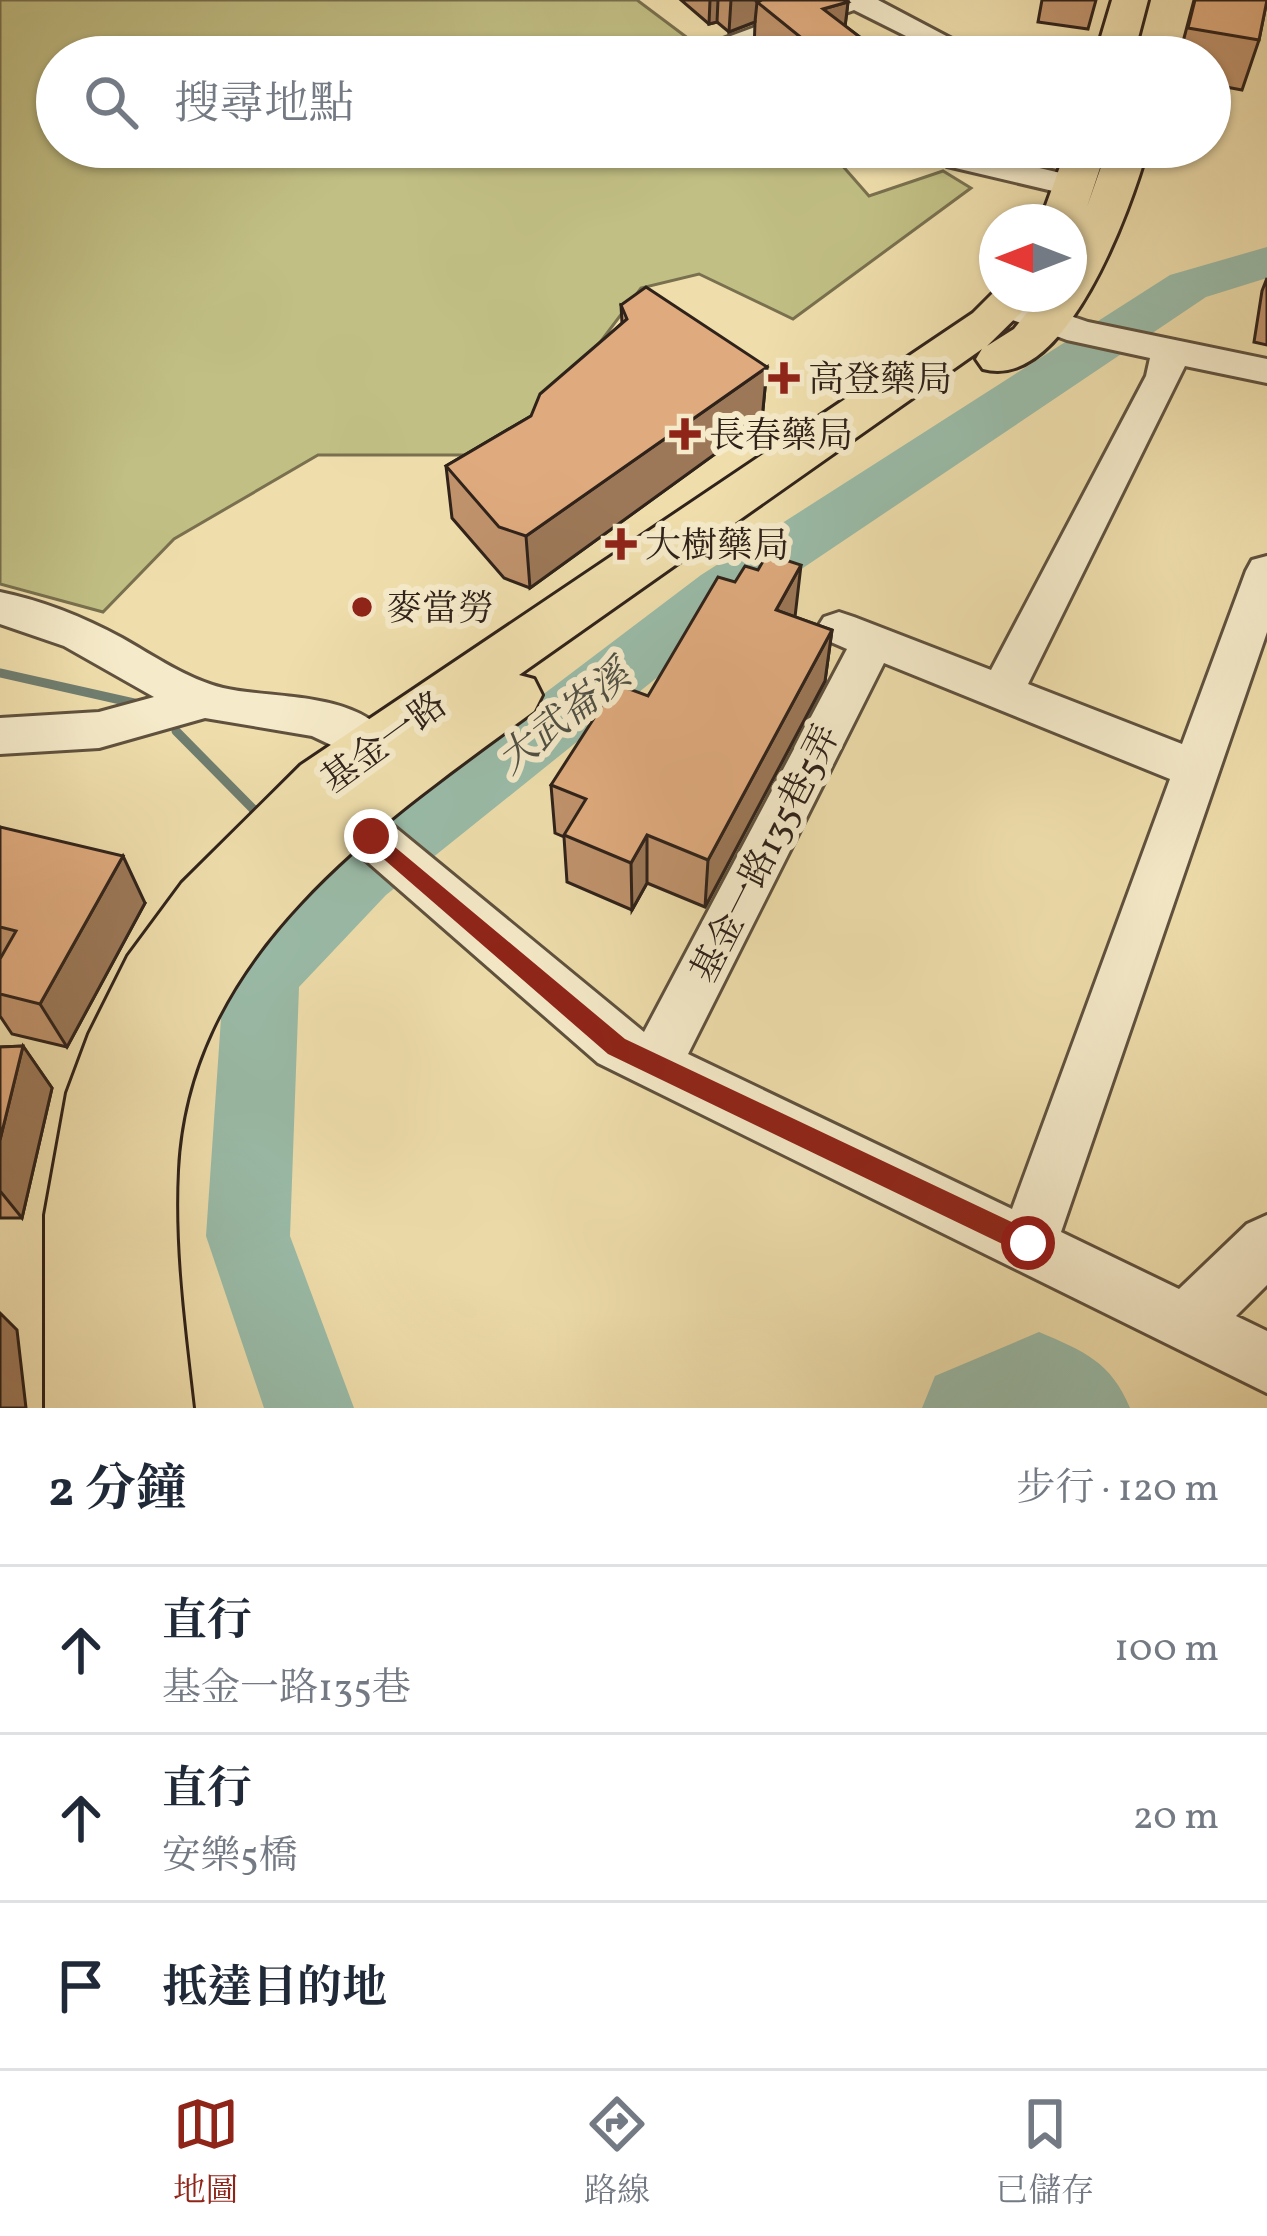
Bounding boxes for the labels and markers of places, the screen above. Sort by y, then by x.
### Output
place label: 高登藥局 [808,357,952,407]
marker: 高登藥局 [771,365,797,391]
place label: 長春藥局 [709,413,853,463]
marker: 長春藥局 [672,421,698,447]
place label: 大樹藥局 [645,523,789,573]
marker: 大樹藥局 [608,531,634,557]
place label: 麥當勞 [386,586,494,636]
marker: 麥當勞 [349,594,375,620]

